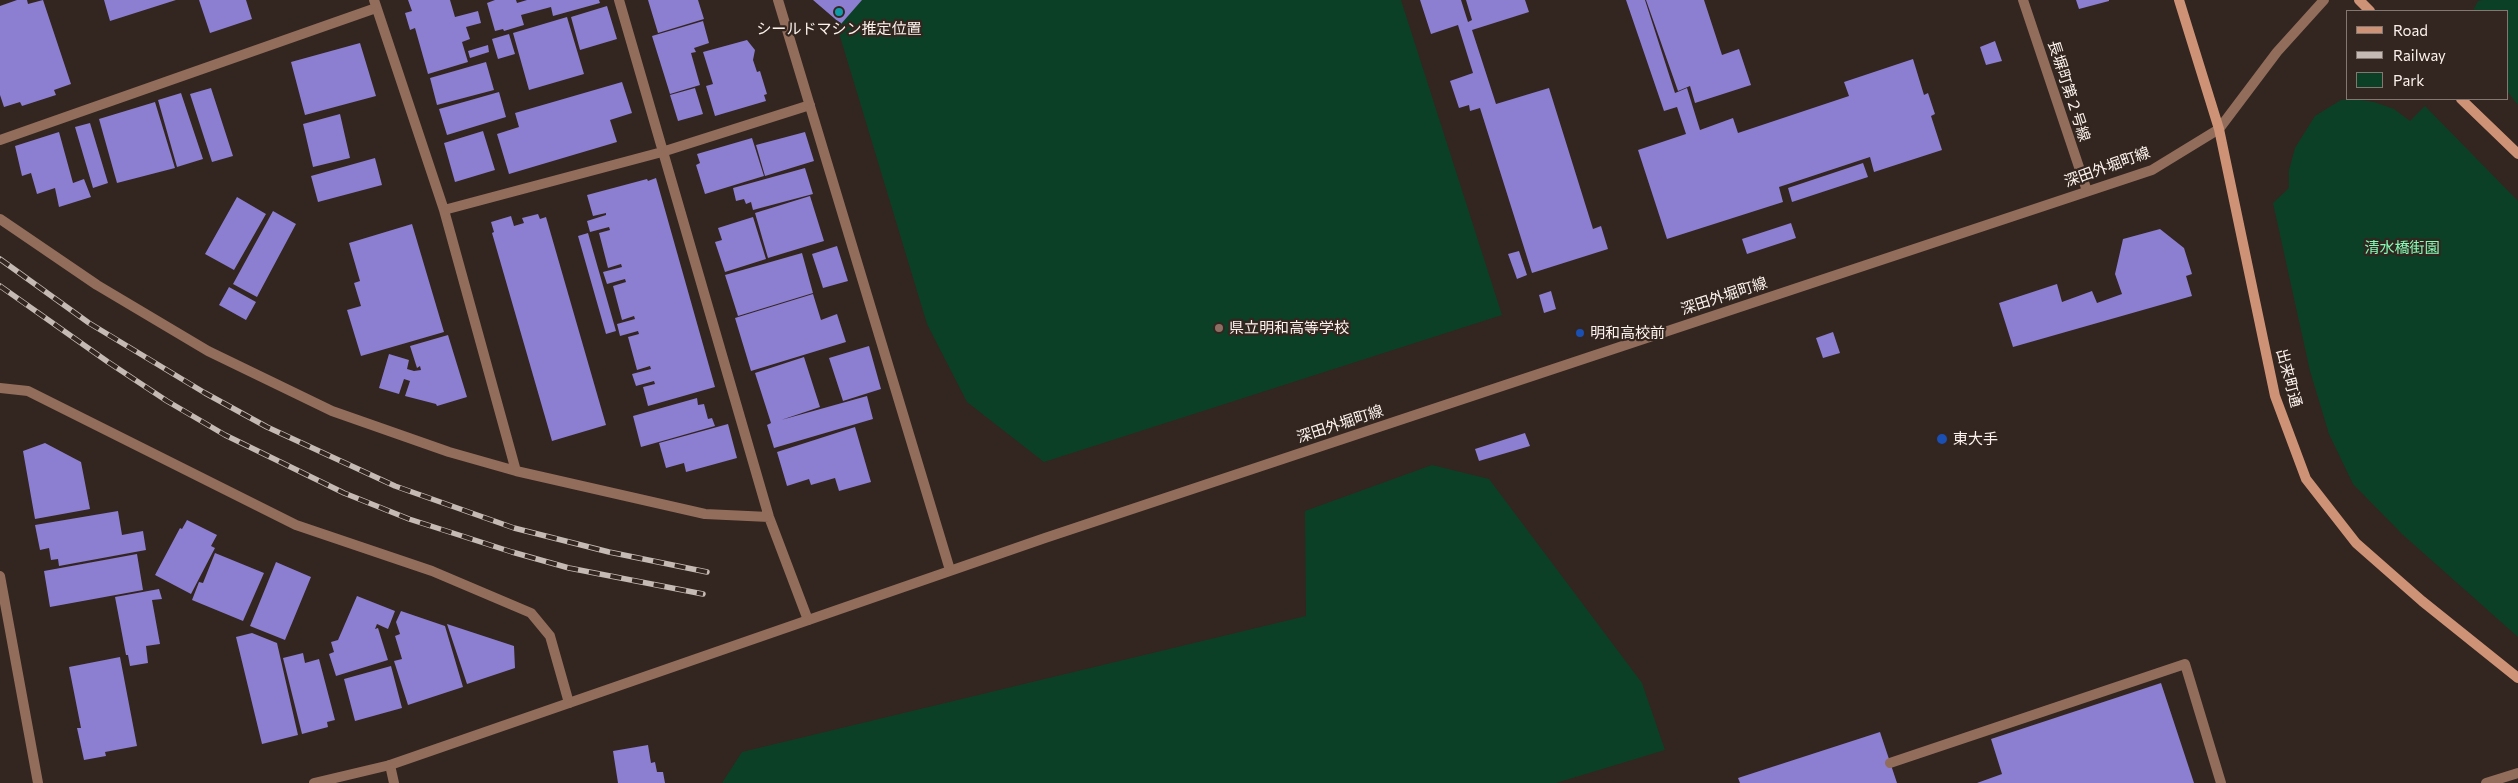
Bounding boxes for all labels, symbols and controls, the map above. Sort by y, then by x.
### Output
marker: シールドマシン推定位置 [833,6,845,18]
legend [2346,10,2508,100]
place label: シールドマシン推定位置 [757,20,921,38]
text: Road [2393,21,2428,39]
street label: 長塀町第２号線 [2044,38,2094,144]
text: Railway [2393,46,2446,64]
text: Park [2393,71,2424,89]
street label: 深田外堀町線 [2062,143,2152,191]
park label: 清水橋街園 [2365,239,2439,257]
street label: 深田外堀町線 [1678,274,1770,318]
place label: 県立明和高等学校 [1229,319,1349,337]
marker: 県立明和高等学校 [1213,322,1225,334]
place label: 明和高校前 [1590,324,1665,342]
marker: 明和高校前 [1574,327,1586,339]
street label: 出来町通 [2273,347,2305,409]
street label: 深田外堀町線 [1294,402,1386,446]
place label: 東大手 [1953,430,1998,448]
marker: 東大手 [1935,432,1949,446]

